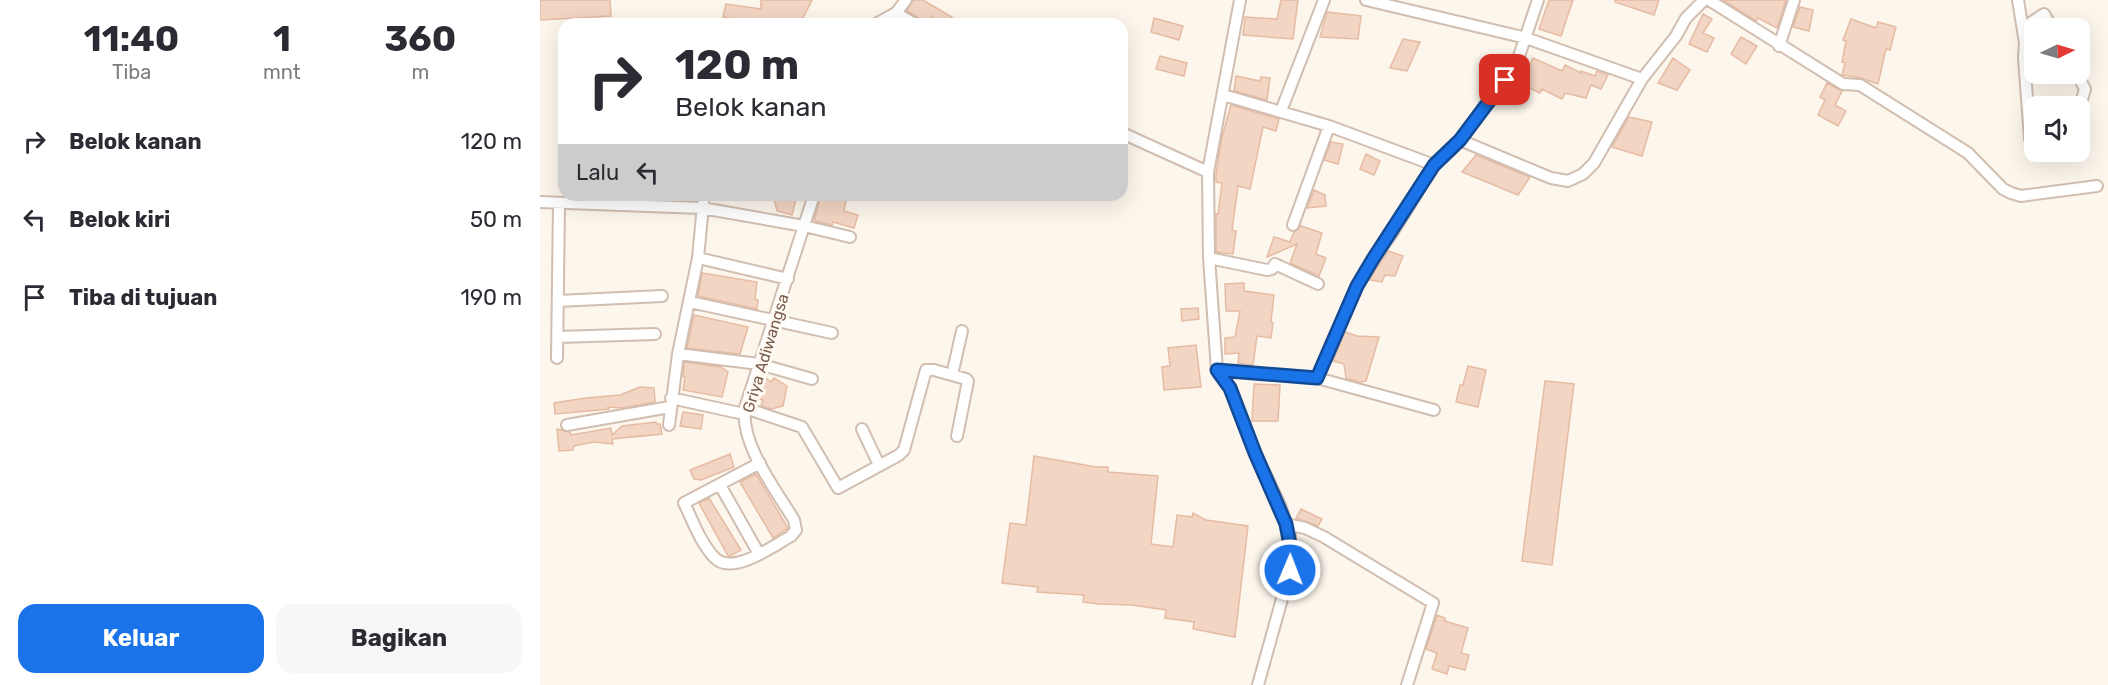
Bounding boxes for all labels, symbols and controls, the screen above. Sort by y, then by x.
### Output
text: 11:40 [84,17,179,60]
text: 1 [273,17,291,60]
text: 360 [384,17,456,60]
north arrow [2024,18,2090,84]
map controls [2024,18,2090,162]
text: 120 m [675,40,799,90]
icon: right [576,42,654,120]
pin [1479,54,1530,105]
text: Tiba [112,60,151,84]
text: mnt [263,60,301,84]
text: m [411,60,429,84]
icon: arrive [1488,63,1521,96]
text: Belok kanan [675,91,827,123]
button: sound [2024,96,2090,162]
icon: right [18,125,51,158]
text: Belok kanan [69,128,202,155]
text: 120 m [461,128,522,155]
icon: left [631,156,664,189]
text: Lalu [576,159,619,186]
icon: left [18,203,51,236]
text: Belok kiri [69,206,170,233]
text: 50 m [470,206,522,233]
icon: arrive [18,281,51,314]
text: Tiba di tujuan [69,284,217,311]
text: 190 m [461,284,522,311]
street label: Griya Adiwangsa [738,291,793,415]
position arrow [1258,538,1322,602]
button: Keluar [18,604,264,673]
button: Bagikan [276,604,522,673]

